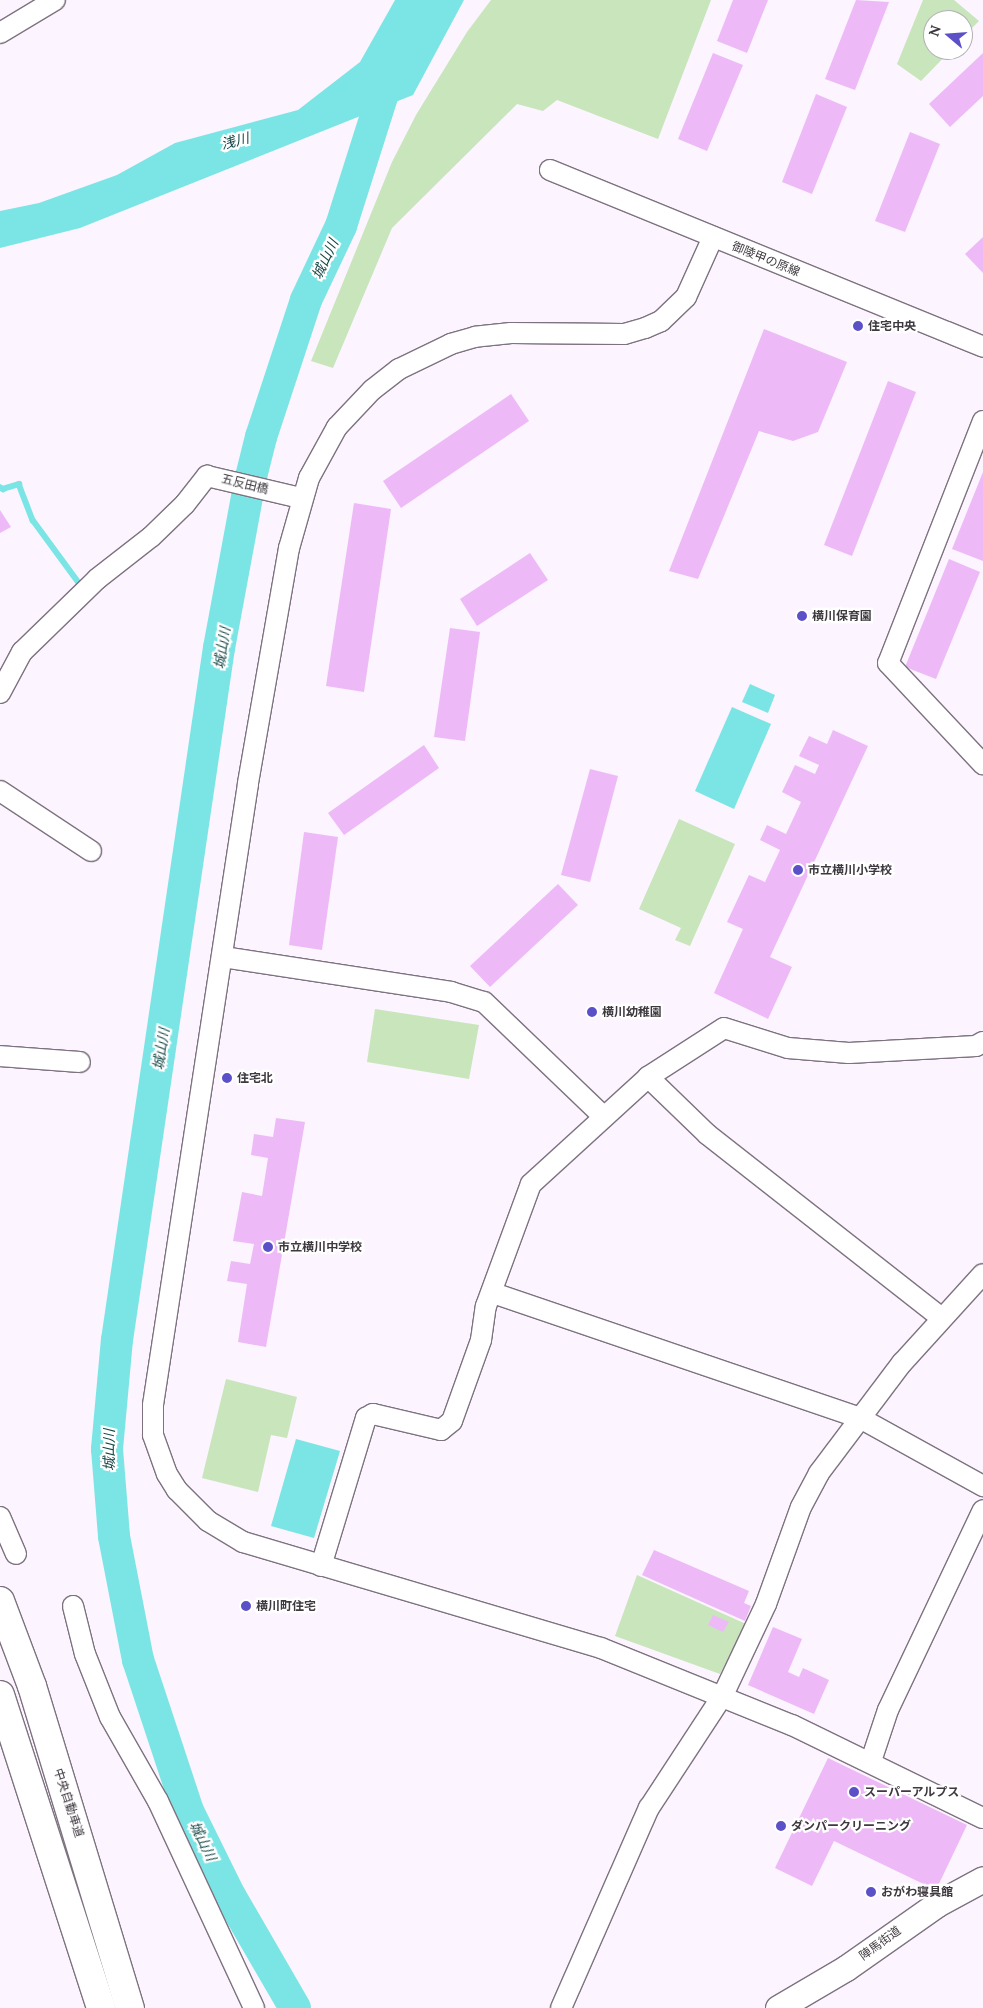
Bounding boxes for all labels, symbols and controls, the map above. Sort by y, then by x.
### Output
north arrow [923,10,973,60]
text: N [924,23,945,39]
water label: 浅川 [219,129,251,153]
water label: 城山川 [309,236,341,282]
street label: 御陵甲の原線 [730,239,802,279]
place label: 住宅中央 [868,319,916,333]
marker: 住宅中央 [852,320,864,332]
street label: 五反田橋 [220,471,270,497]
place label: 横川保育園 [812,609,872,623]
marker: 横川保育園 [796,610,808,622]
water label: 城山川 [210,626,234,670]
place label: 市立横川小学校 [808,863,892,877]
marker: 市立横川小学校 [792,864,804,876]
place label: 横川幼稚園 [602,1005,662,1019]
marker: 横川幼稚園 [586,1006,598,1018]
water label: 城山川 [149,1027,173,1071]
place label: 住宅北 [237,1071,273,1085]
marker: 住宅北 [221,1072,233,1084]
place label: 市立横川中学校 [278,1240,362,1254]
marker: 市立横川中学校 [262,1241,274,1253]
water label: 城山川 [101,1429,117,1471]
place label: 横川町住宅 [256,1599,316,1613]
marker: 横川町住宅 [240,1600,252,1612]
street label: 中央自動車道 [51,1767,87,1839]
place label: スーパーアルプス [864,1785,960,1799]
marker: スーパーアルプス [848,1786,860,1798]
water label: 城山川 [186,1818,220,1864]
place label: ダンパークリーニング [791,1819,911,1833]
marker: ダンパークリーニング [775,1820,787,1832]
place label: おがわ寝具館 [881,1885,953,1899]
marker: おがわ寝具館 [865,1886,877,1898]
street label: 陣馬街道 [856,1923,904,1963]

